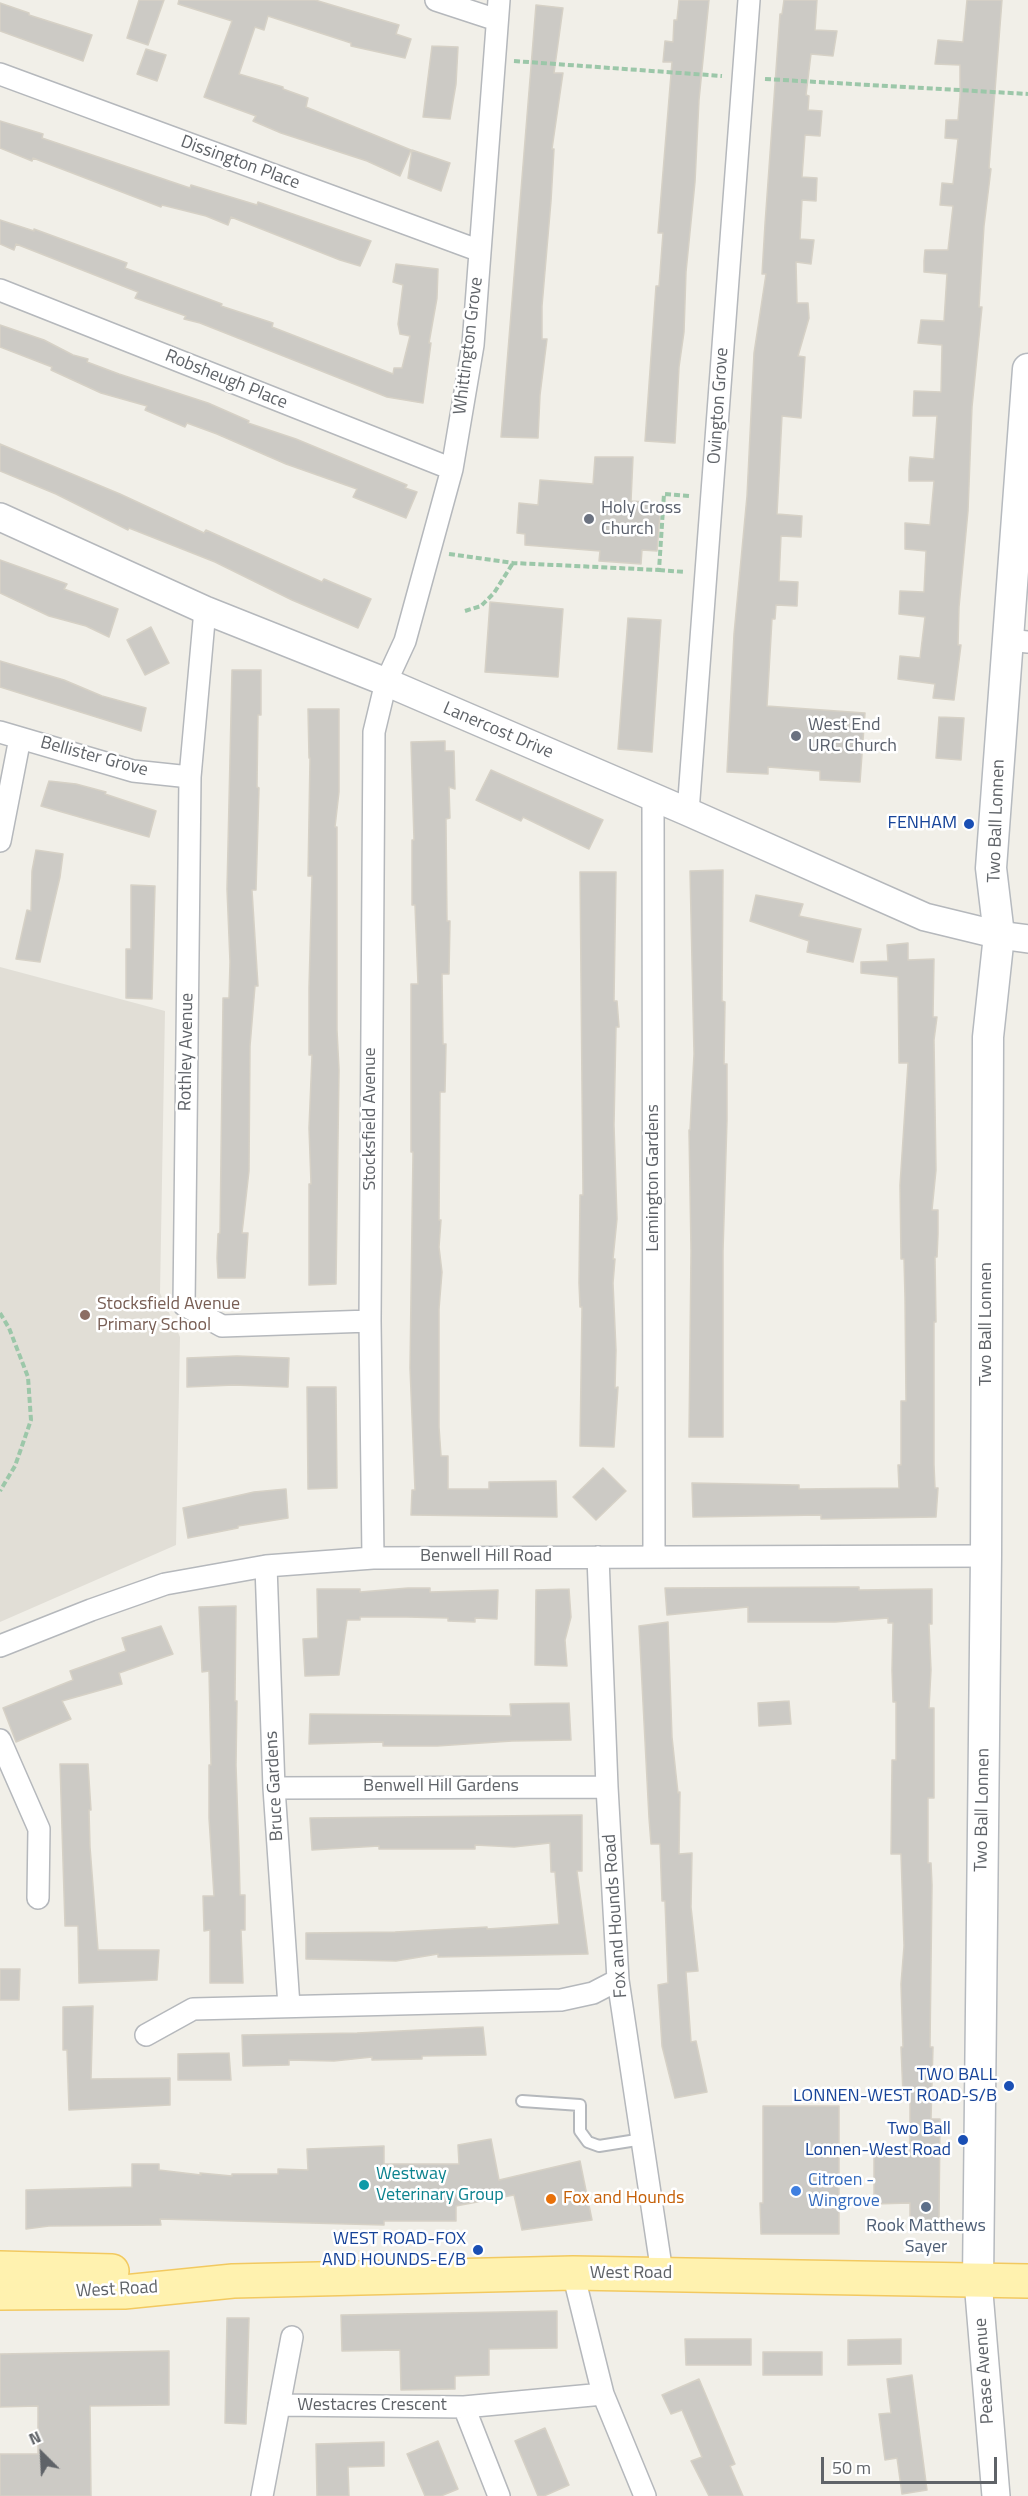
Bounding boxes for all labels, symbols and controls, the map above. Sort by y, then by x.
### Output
street label: Dissington Place [177,131,303,195]
street label: Whittington Grove [450,276,488,416]
street label: Robsheugh Place [162,346,290,414]
street label: Ovington Grove [704,347,734,465]
place label: Holy Cross Church [601,498,681,540]
marker: Holy Cross Church [582,512,596,526]
street label: Lanercost Drive [440,698,556,764]
place label: West End URC Church [808,715,897,758]
marker: West End URC Church [789,729,803,743]
street label: Bellister Grove [38,732,150,782]
street label: Two Ball Lonnen [984,759,1010,883]
place label: FENHAM [887,813,957,835]
marker: FENHAM [962,817,976,831]
street label: Rothley Avenue [175,993,199,1111]
street label: Stocksfield Avenue [360,1047,382,1191]
street label: Lemington Gardens [643,1104,665,1252]
street label: Two Ball Lonnen [976,1262,998,1386]
place label: Stocksfield Avenue Primary School [97,1294,240,1336]
marker: Stocksfield Avenue Primary School [78,1308,92,1322]
street label: Benwell Hill Road [420,1546,552,1568]
street label: Bruce Gardens [261,1730,289,1842]
street label: Two Ball Lonnen [971,1748,995,1872]
street label: Benwell Hill Gardens [363,1776,519,1798]
street label: Fox and Hounds Road [599,1833,633,1999]
place label: TWO BALL LONNEN-WEST ROAD-S/B [793,2065,997,2108]
marker: TWO BALL LONNEN-WEST ROAD-S/B [1002,2079,1016,2093]
place label: Two Ball Lonnen-West Road [805,2119,951,2162]
marker: Two Ball Lonnen-West Road [956,2133,970,2147]
place label: Westway Veterinary Group [376,2164,504,2206]
place label: Citroen - Wingrove [808,2170,880,2212]
marker: Westway Veterinary Group [357,2178,371,2192]
marker: Citroen - Wingrove [789,2184,803,2198]
place label: Fox and Hounds [563,2188,684,2210]
marker: Fox and Hounds [544,2192,558,2206]
marker: Rook Matthews Sayer [919,2200,933,2214]
place label: Rook Matthews Sayer [866,2216,986,2258]
place label: WEST ROAD-FOX AND HOUNDS-E/B [322,2229,466,2272]
marker: WEST ROAD-FOX AND HOUNDS-E/B [471,2243,485,2257]
street label: West Road [590,2263,672,2285]
street label: West Road [75,2277,159,2303]
street label: Pease Avenue [971,2317,999,2425]
street label: Westacres Crescent [297,2395,447,2417]
north arrow [12,2424,72,2484]
text: N [25,2424,45,2451]
scale bar [824,2445,1000,2483]
text: 50 m [832,2454,871,2481]

